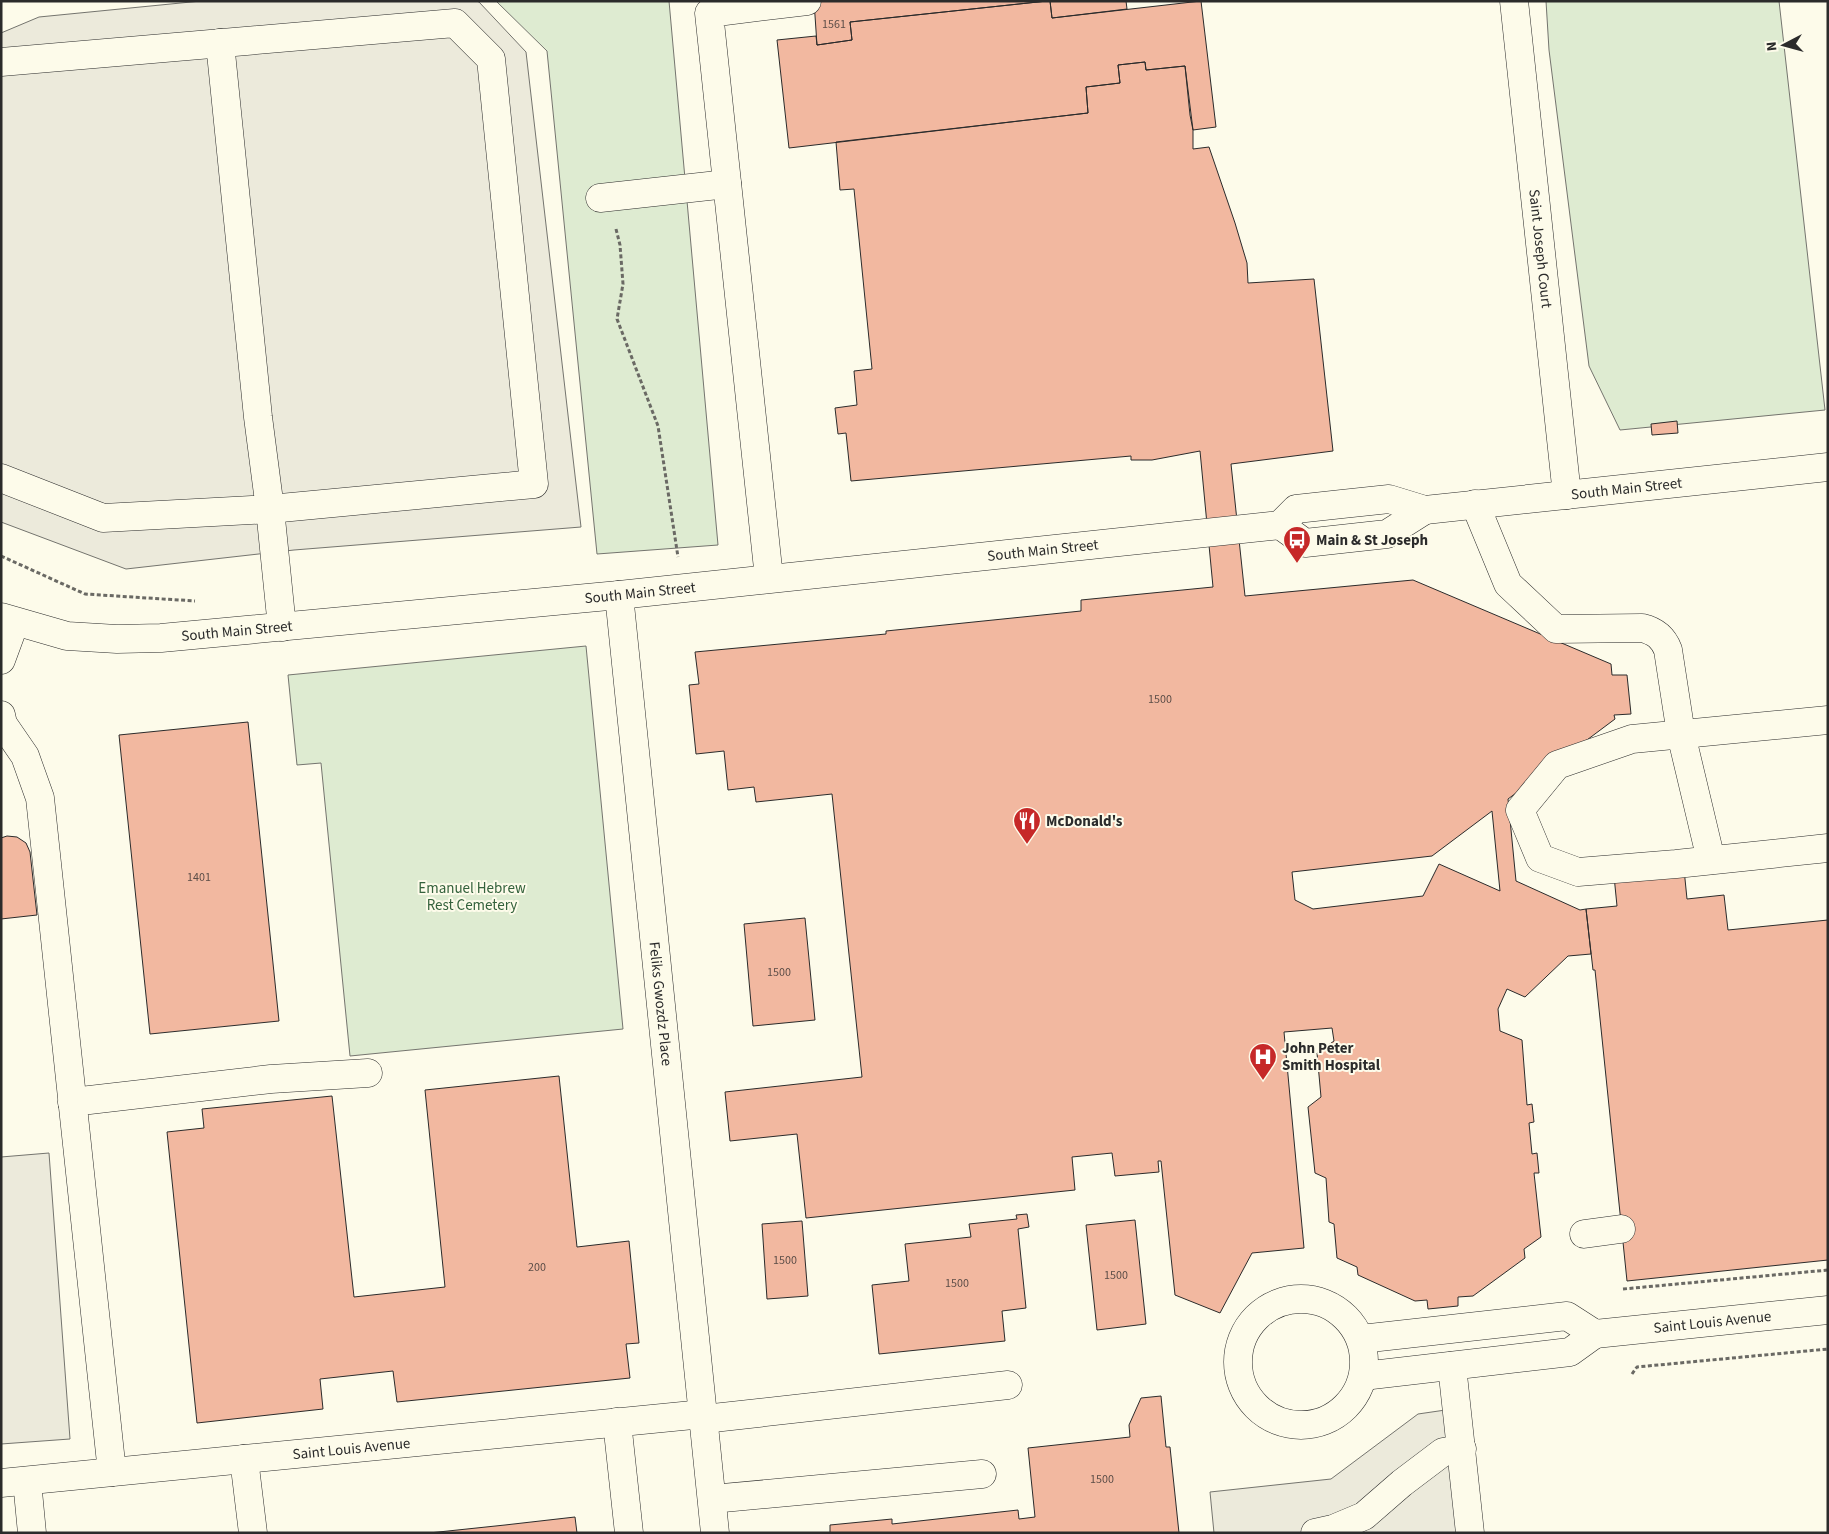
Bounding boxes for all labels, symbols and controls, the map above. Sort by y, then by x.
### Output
house number: 1561 [822,16,846,33]
north arrow [1759,20,1809,70]
text: N [1762,41,1782,52]
street label: Saint Joseph Court [1524,188,1557,309]
street label: South Main Street [1570,472,1683,505]
bus stop icon: Main & St Joseph [1282,525,1312,564]
place label: Main & St Joseph [1316,530,1428,551]
street label: South Main Street [986,534,1099,566]
street label: South Main Street [584,576,697,609]
street label: South Main Street [180,615,293,647]
house number: 1500 [1148,691,1172,708]
restaurant icon: McDonald's [1012,806,1042,845]
place label: McDonald's [1046,811,1123,832]
house number: 1401 [187,869,211,886]
park label: Emanuel Hebrew Rest Cemetery [418,878,526,916]
street label: Feliks Gwozdz Place [644,941,678,1067]
house number: 1500 [767,964,791,981]
place label: John Peter Smith Hospital [1282,1038,1381,1076]
hospital icon: John Peter Smith Hospital [1248,1042,1278,1081]
house number: 1500 [773,1252,797,1269]
house number: 200 [528,1259,546,1276]
house number: 1500 [1104,1267,1128,1284]
house number: 1500 [945,1275,969,1292]
street label: Saint Louis Avenue [1652,1305,1772,1338]
street label: Saint Louis Avenue [291,1432,411,1465]
house number: 1500 [1090,1471,1114,1488]

